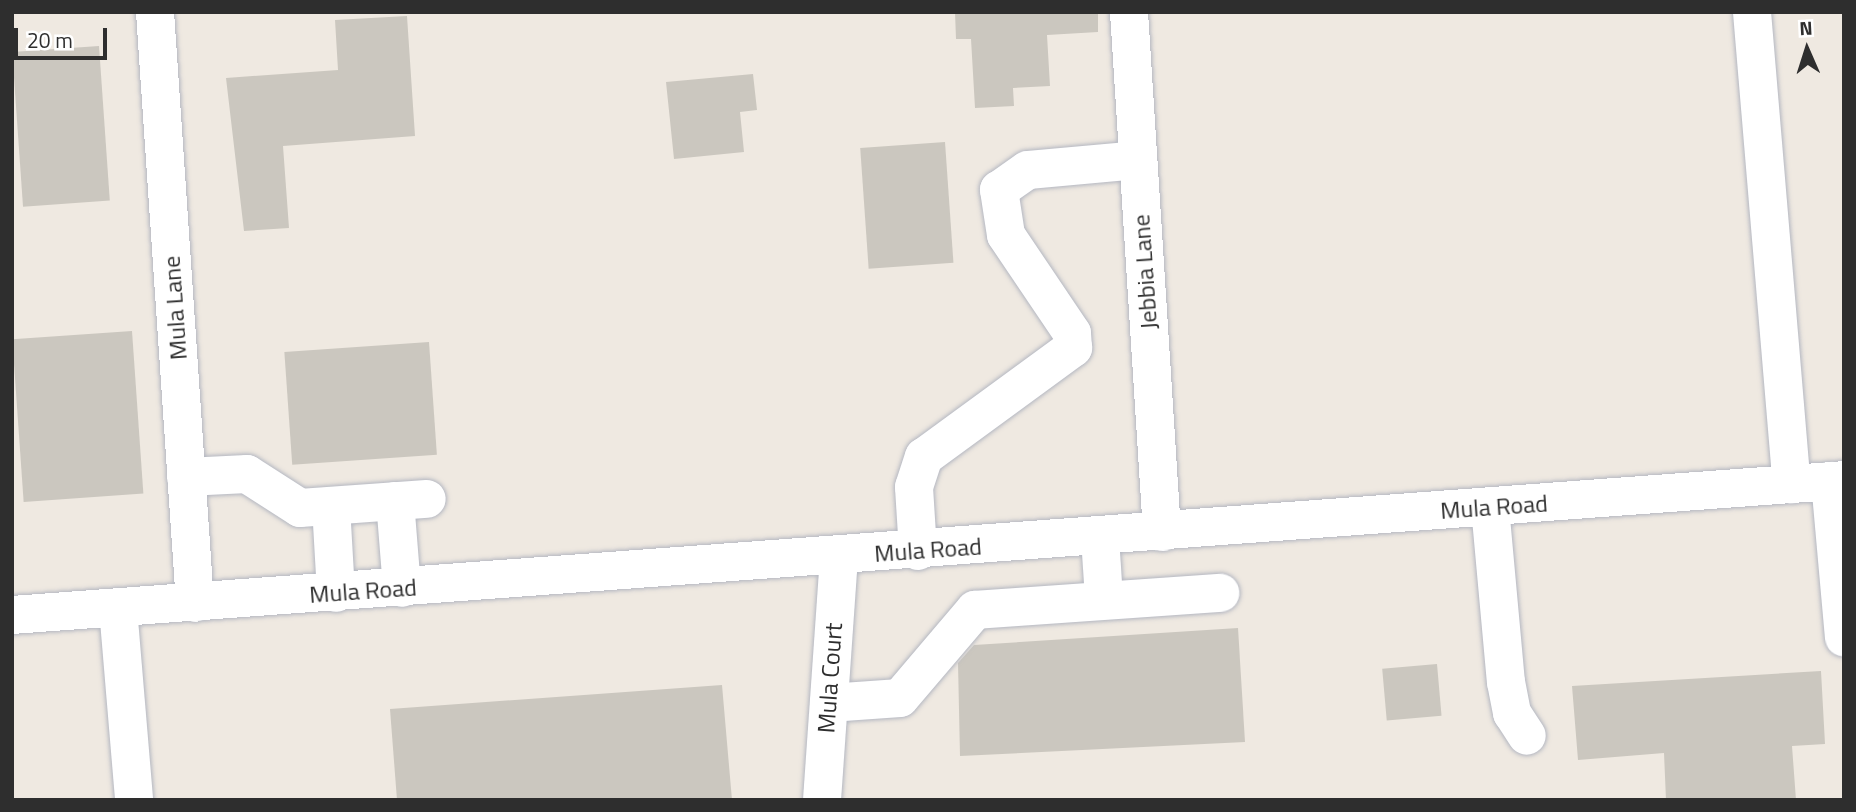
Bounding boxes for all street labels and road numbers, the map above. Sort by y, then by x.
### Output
street label: Jebbia Lane [1127,213,1163,331]
street label: Mula Lane [157,255,193,361]
street label: Mula Road [1439,489,1549,525]
street label: Mula Road [873,532,983,568]
street label: Mula Road [308,573,418,609]
street label: Mula Court [812,622,848,734]

